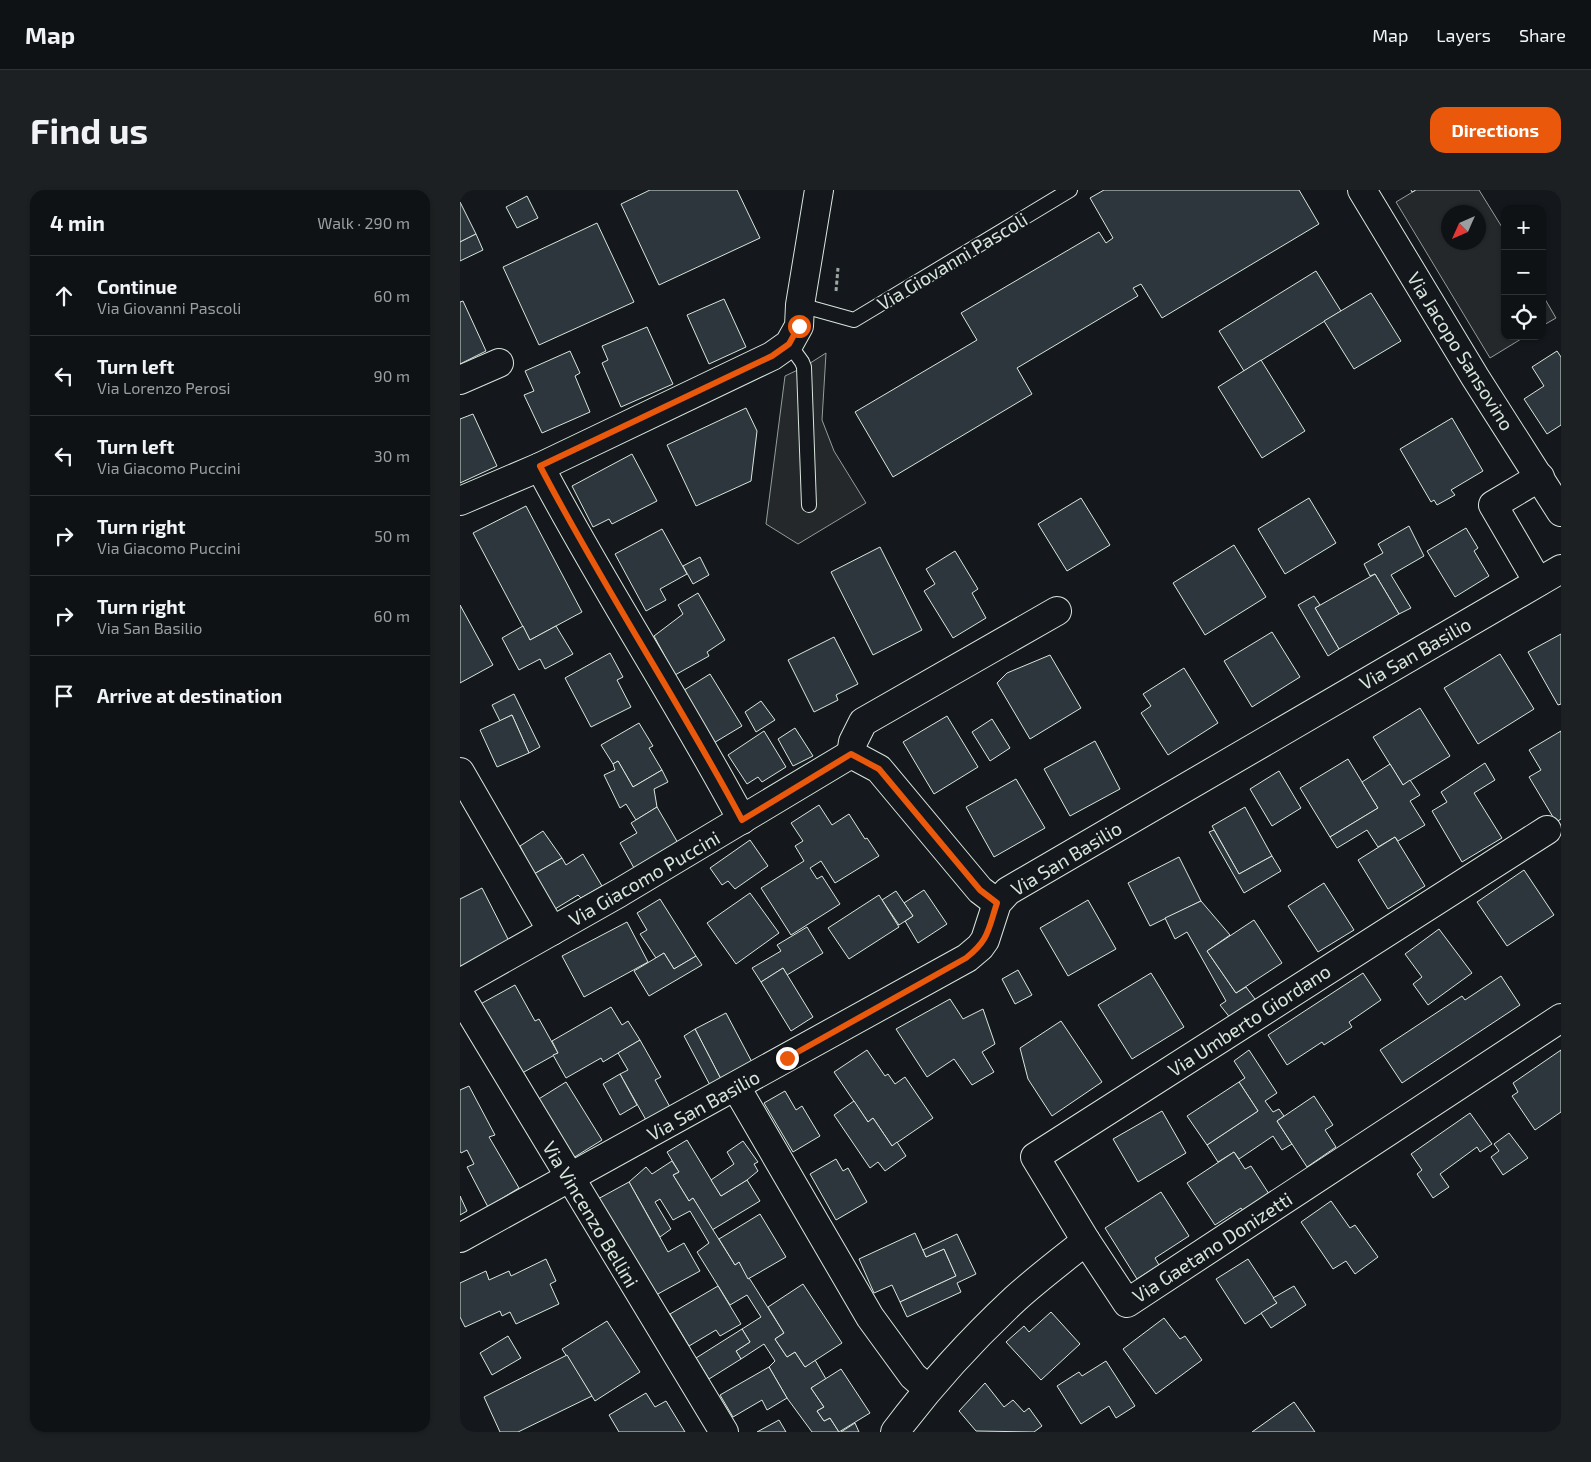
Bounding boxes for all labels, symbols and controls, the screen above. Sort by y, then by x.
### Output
text: Map [25,20,75,49]
text: Map [1372,24,1408,46]
text: Layers [1436,24,1491,46]
text: Share [1519,24,1566,46]
button: Directions [1430,107,1561,153]
text: Find us [30,109,148,151]
north arrow [1441,205,1486,250]
map controls [1501,205,1546,340]
button: + [1501,205,1546,250]
street label: Via Giovanni Pascoli [873,207,1031,315]
text: 4 min [50,210,105,235]
text: Walk · 290 m [317,213,410,232]
button: − [1501,250,1546,295]
street label: Via Jacopo Sansovino [1403,268,1519,434]
text: Continue [97,275,177,298]
icon: ahead [50,282,78,310]
text: 60 m [374,286,410,305]
button: locate [1501,295,1546,340]
text: Via Giovanni Pascoli [97,298,241,317]
route start [788,315,811,338]
text: Turn left [97,355,174,378]
icon: left [50,362,78,390]
text: 90 m [374,366,410,385]
text: Via Lorenzo Perosi [97,378,231,397]
text: Turn left [97,435,174,458]
icon: left [50,442,78,470]
text: 30 m [374,446,410,465]
text: Via Giacomo Puccini [97,458,241,477]
text: Turn right [97,515,185,538]
icon: right [50,522,78,550]
text: 50 m [374,526,410,545]
text: Via Giacomo Puccini [97,538,241,557]
text: Turn right [97,595,185,618]
icon: right [50,602,78,630]
text: 60 m [374,606,410,625]
street label: Via San Basilio [1355,612,1475,694]
text: Via San Basilio [97,618,202,637]
icon: arrive [50,682,78,710]
text: Arrive at destination [97,684,282,707]
street label: Via San Basilio [1006,816,1126,900]
street label: Via Giacomo Puccini [564,825,724,931]
street label: Via Umberto Giordano [1163,959,1335,1081]
route end [776,1047,799,1070]
street label: Via San Basilio [643,1065,763,1145]
street label: Via Vincenzo Bellini [538,1137,644,1291]
street label: Via Gaetano Donizetti [1128,1187,1296,1307]

